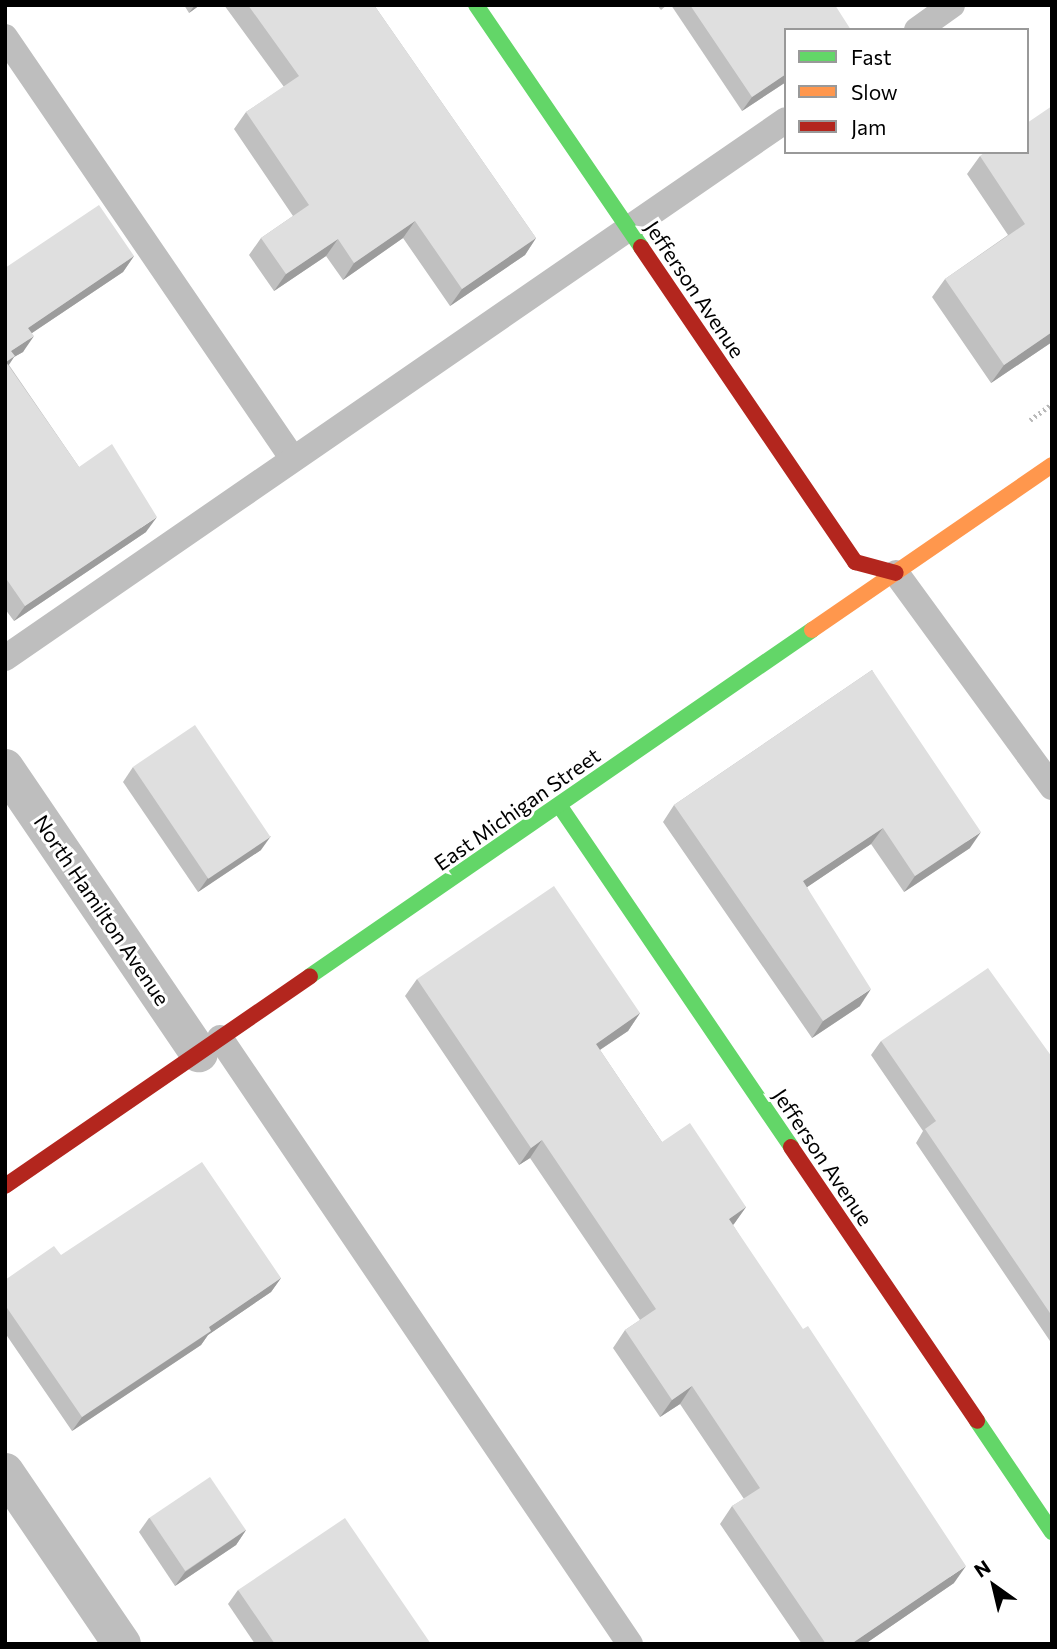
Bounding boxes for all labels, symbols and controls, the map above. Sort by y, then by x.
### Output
legend [784,28,1029,154]
text: Fast [851,44,892,69]
text: Slow [851,79,898,104]
text: Jam [851,114,886,139]
street label: Jefferson Avenue [640,216,750,362]
street label: East Michigan Street [429,742,605,876]
street label: North Hamilton Avenue [29,810,175,1010]
street label: Jefferson Avenue [768,1084,878,1230]
north arrow [959,1551,1029,1621]
text: N [970,1555,994,1582]

